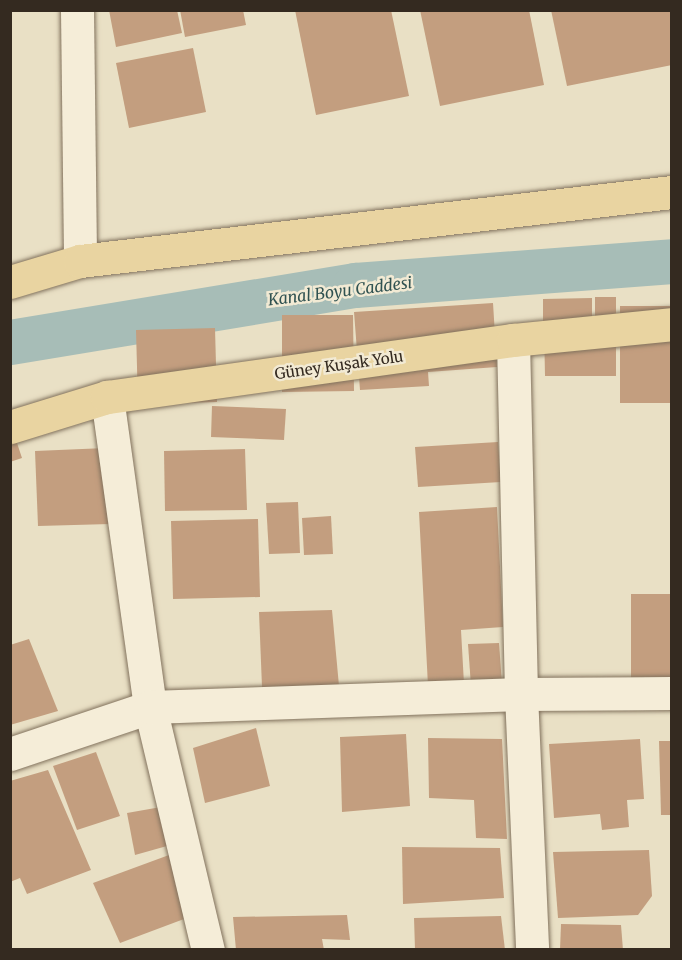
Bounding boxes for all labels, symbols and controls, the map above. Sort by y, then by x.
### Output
water label: Kanal Boyu Caddesi [267,273,413,309]
street label: Güney Kuşak Yolu [274,347,404,383]

